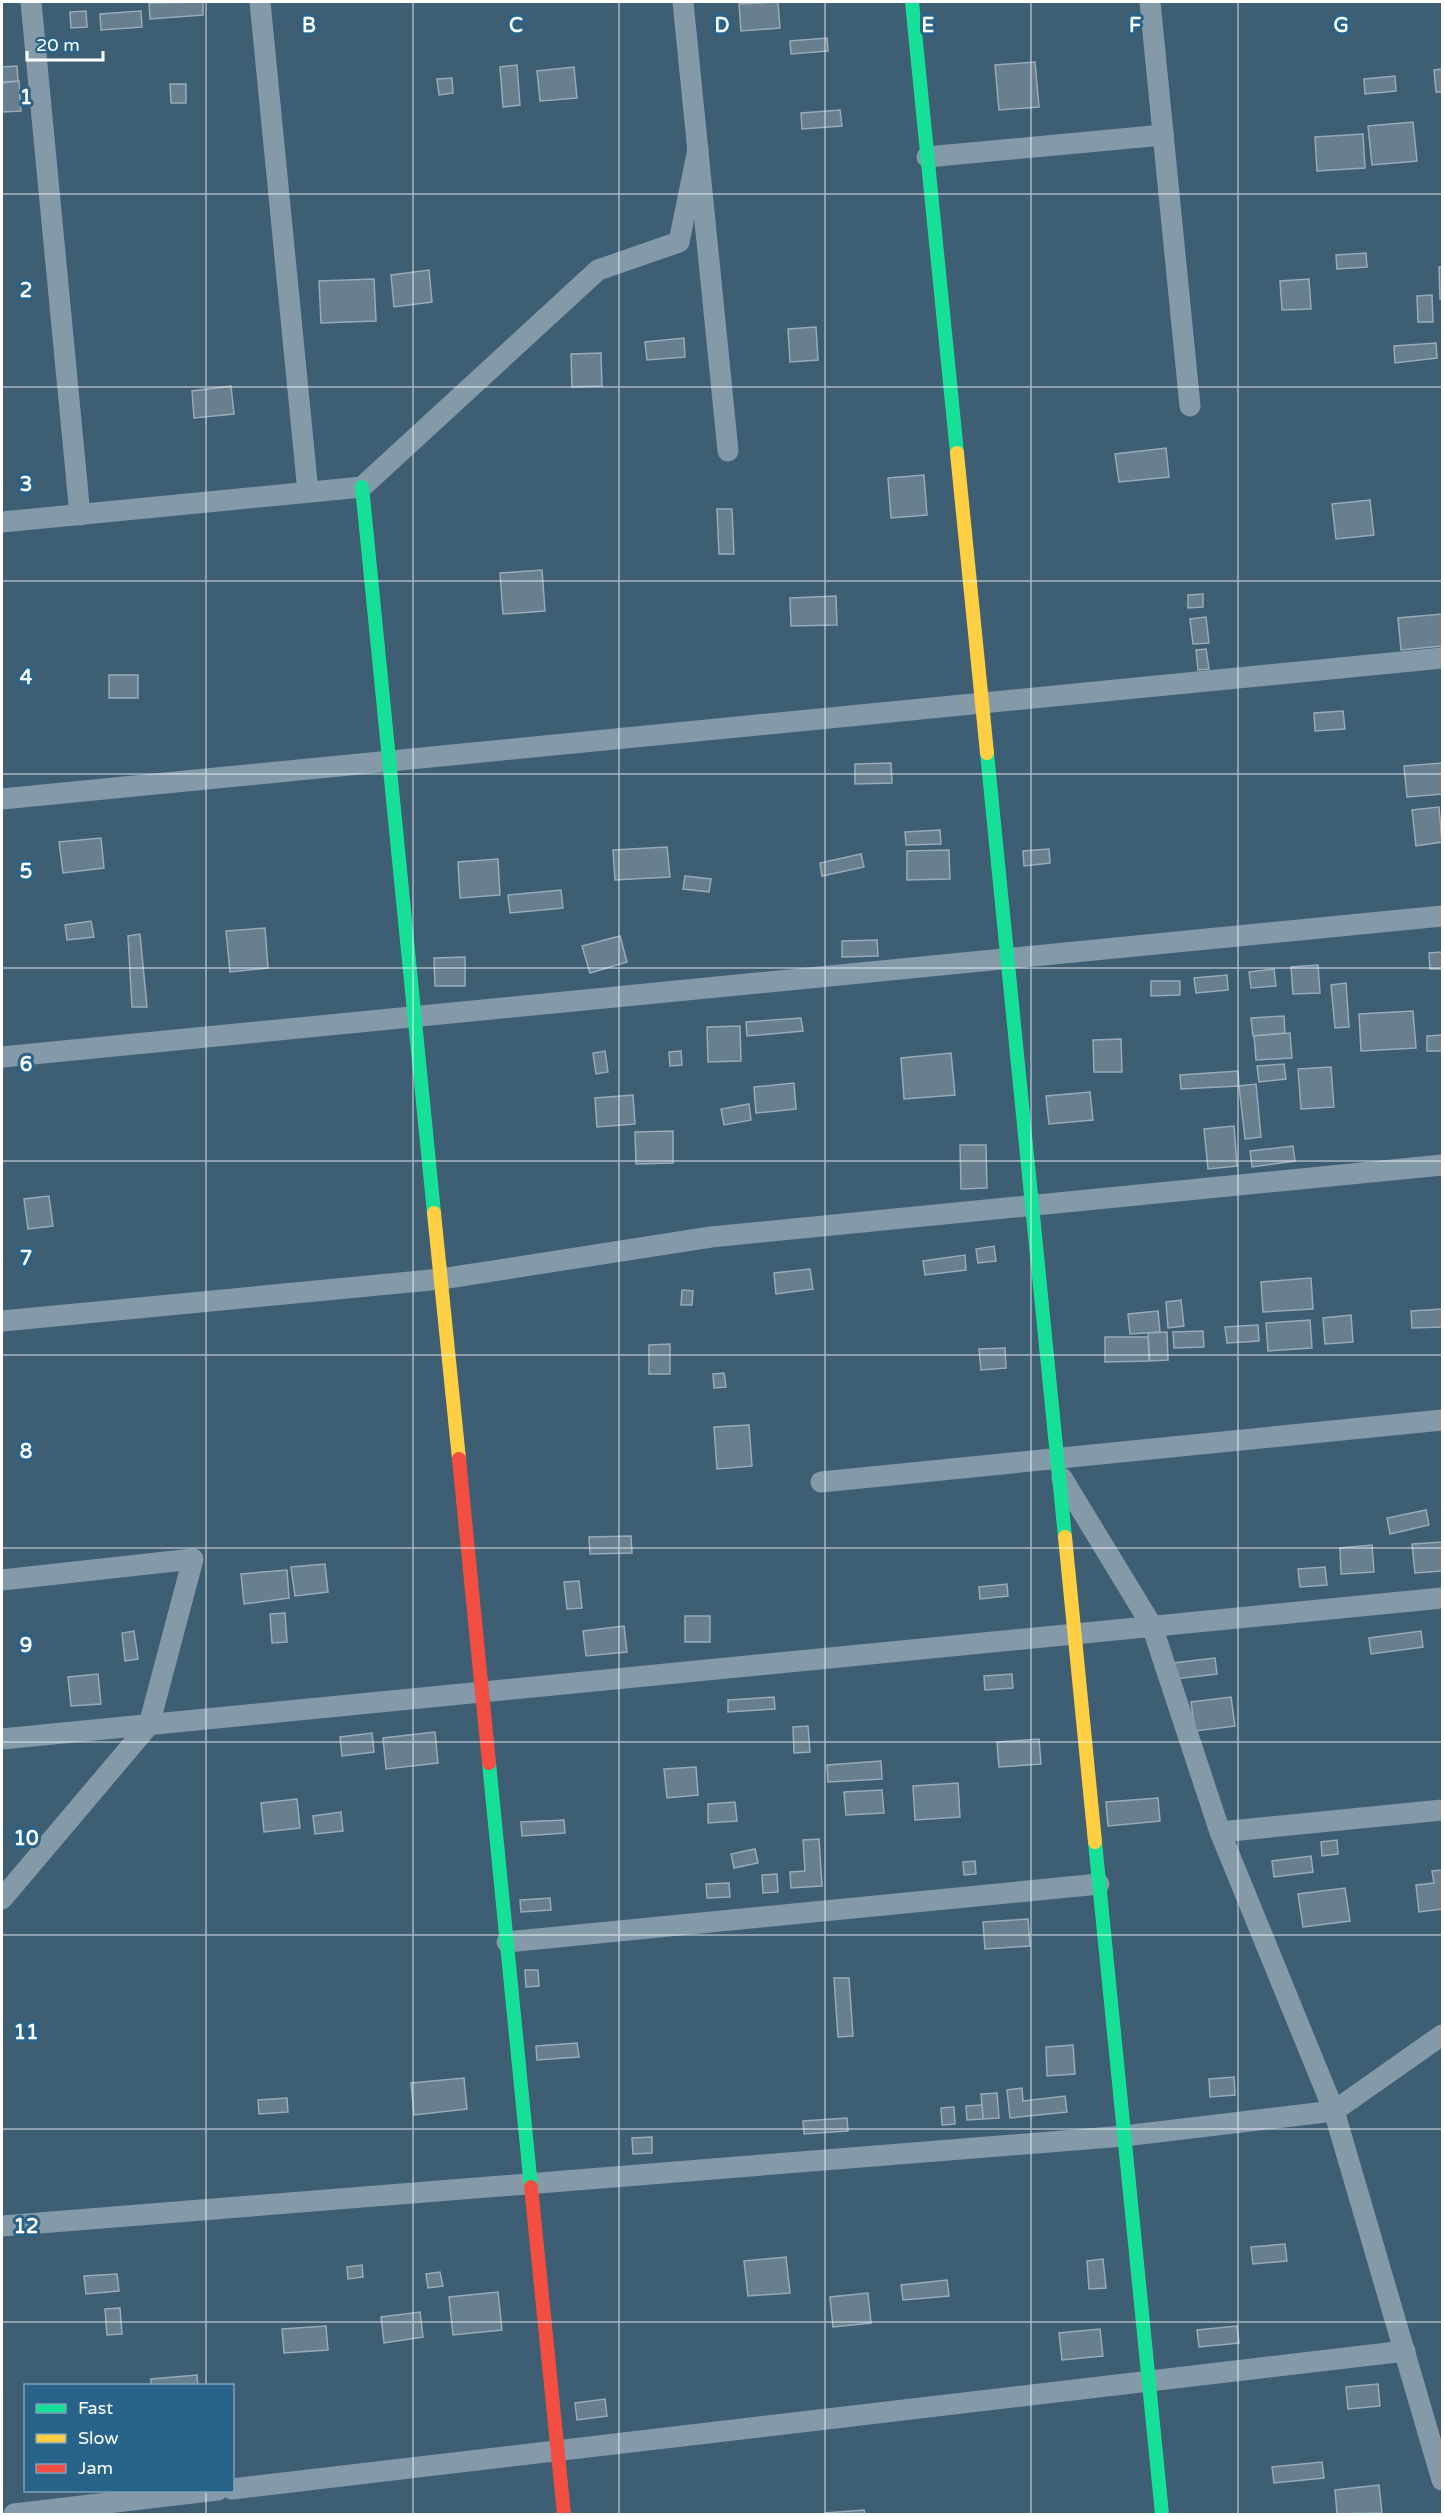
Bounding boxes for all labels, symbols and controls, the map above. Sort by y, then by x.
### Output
text: B [302,14,316,38]
text: C [509,14,523,38]
text: D [714,14,730,38]
text: E [922,14,935,38]
text: F [1129,14,1141,38]
text: G [1333,14,1349,38]
scale bar [27,24,104,62]
text: 20 m [36,34,80,56]
text: 1 [20,86,32,110]
text: 2 [20,279,32,303]
text: 3 [20,473,32,497]
text: 4 [20,666,33,690]
text: 5 [20,860,32,884]
text: 6 [20,1053,32,1077]
text: 7 [20,1247,32,1271]
text: 8 [20,1440,32,1464]
text: 9 [20,1634,32,1658]
text: 10 [13,1827,39,1851]
text: 11 [13,2021,39,2045]
text: 12 [13,2215,39,2239]
legend [24,2384,234,2492]
text: Fast [78,2397,113,2419]
text: Slow [78,2427,119,2449]
text: Jam [78,2457,113,2479]

